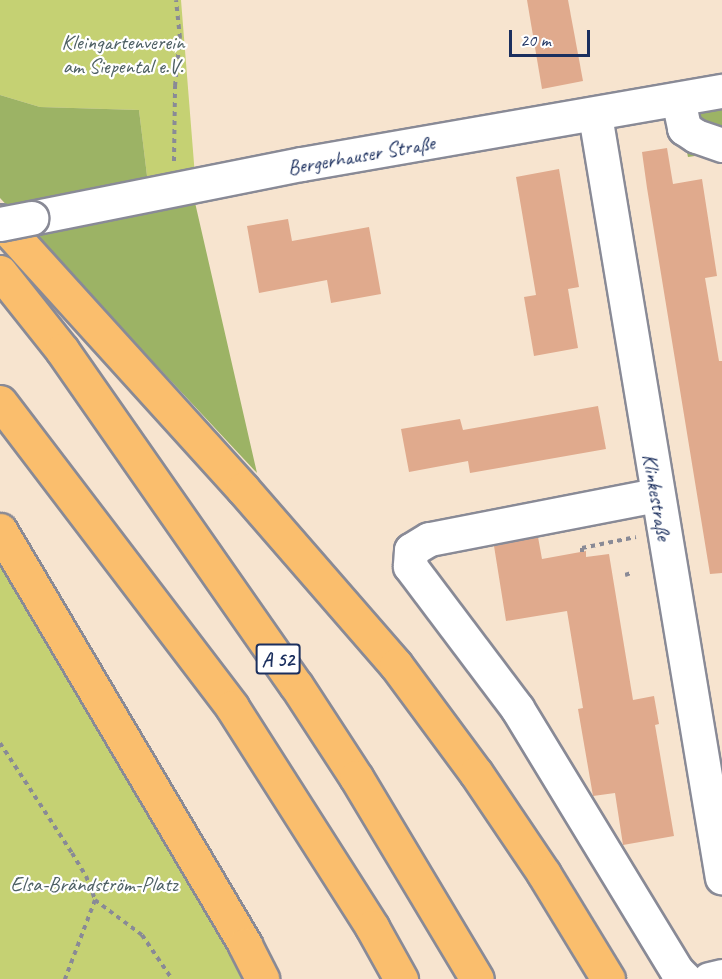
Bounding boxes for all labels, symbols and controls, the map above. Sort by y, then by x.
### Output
scale bar [512,18,593,56]
park label: Kleingartenverein am Siepental e.V. [62,29,184,79]
text: 20 m [520,29,551,51]
street label: Bergerhauser Straße [285,130,437,180]
street label: Klinkestraße [637,452,677,542]
road number: A 52 [256,642,300,676]
park label: Elsa-Brändström-Platz [10,871,178,897]

